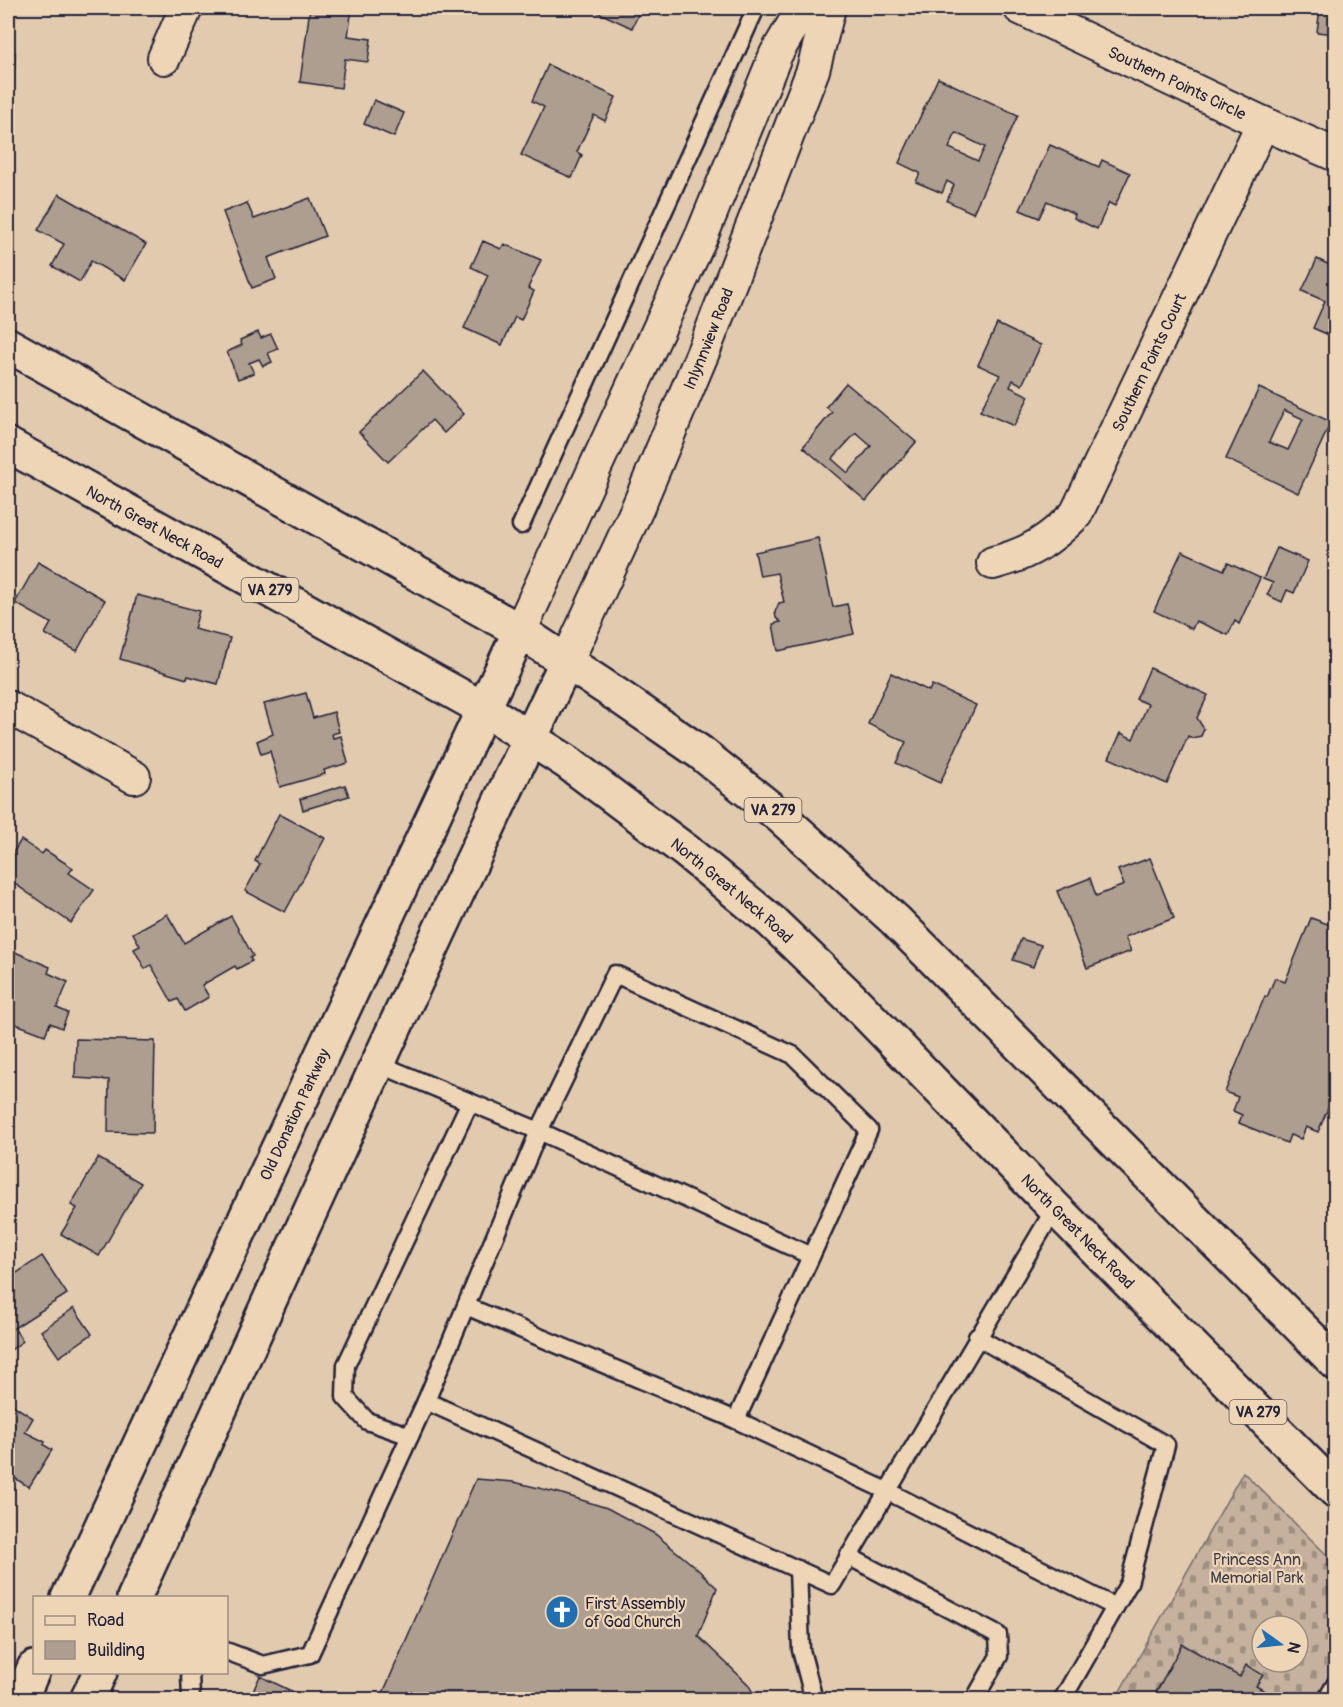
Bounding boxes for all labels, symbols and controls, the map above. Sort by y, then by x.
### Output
street label: Southern Points Circle [1105,42,1249,125]
street label: Inlynnview Road [679,285,738,393]
street label: Southern Points Court [1108,290,1191,435]
street label: North Great Neck Road [82,481,226,573]
road number: VA 279 [242,578,298,602]
road number: VA 279 [744,798,802,822]
street label: North Great Neck Road [666,834,797,948]
street label: Old Donation Parkway [256,1045,334,1184]
street label: North Great Neck Road [1016,1170,1139,1293]
road number: VA 279 [1230,1400,1286,1424]
park label: Princess Ann Memorial Park [1210,1550,1304,1588]
church icon: First Assembly of God Church [544,1594,580,1630]
place label: First Assembly of God Church [585,1594,686,1632]
legend [33,1596,228,1674]
text: Road [87,1609,124,1632]
north arrow [1250,1614,1310,1674]
text: Building [87,1639,145,1662]
text: N [1282,1640,1305,1656]

